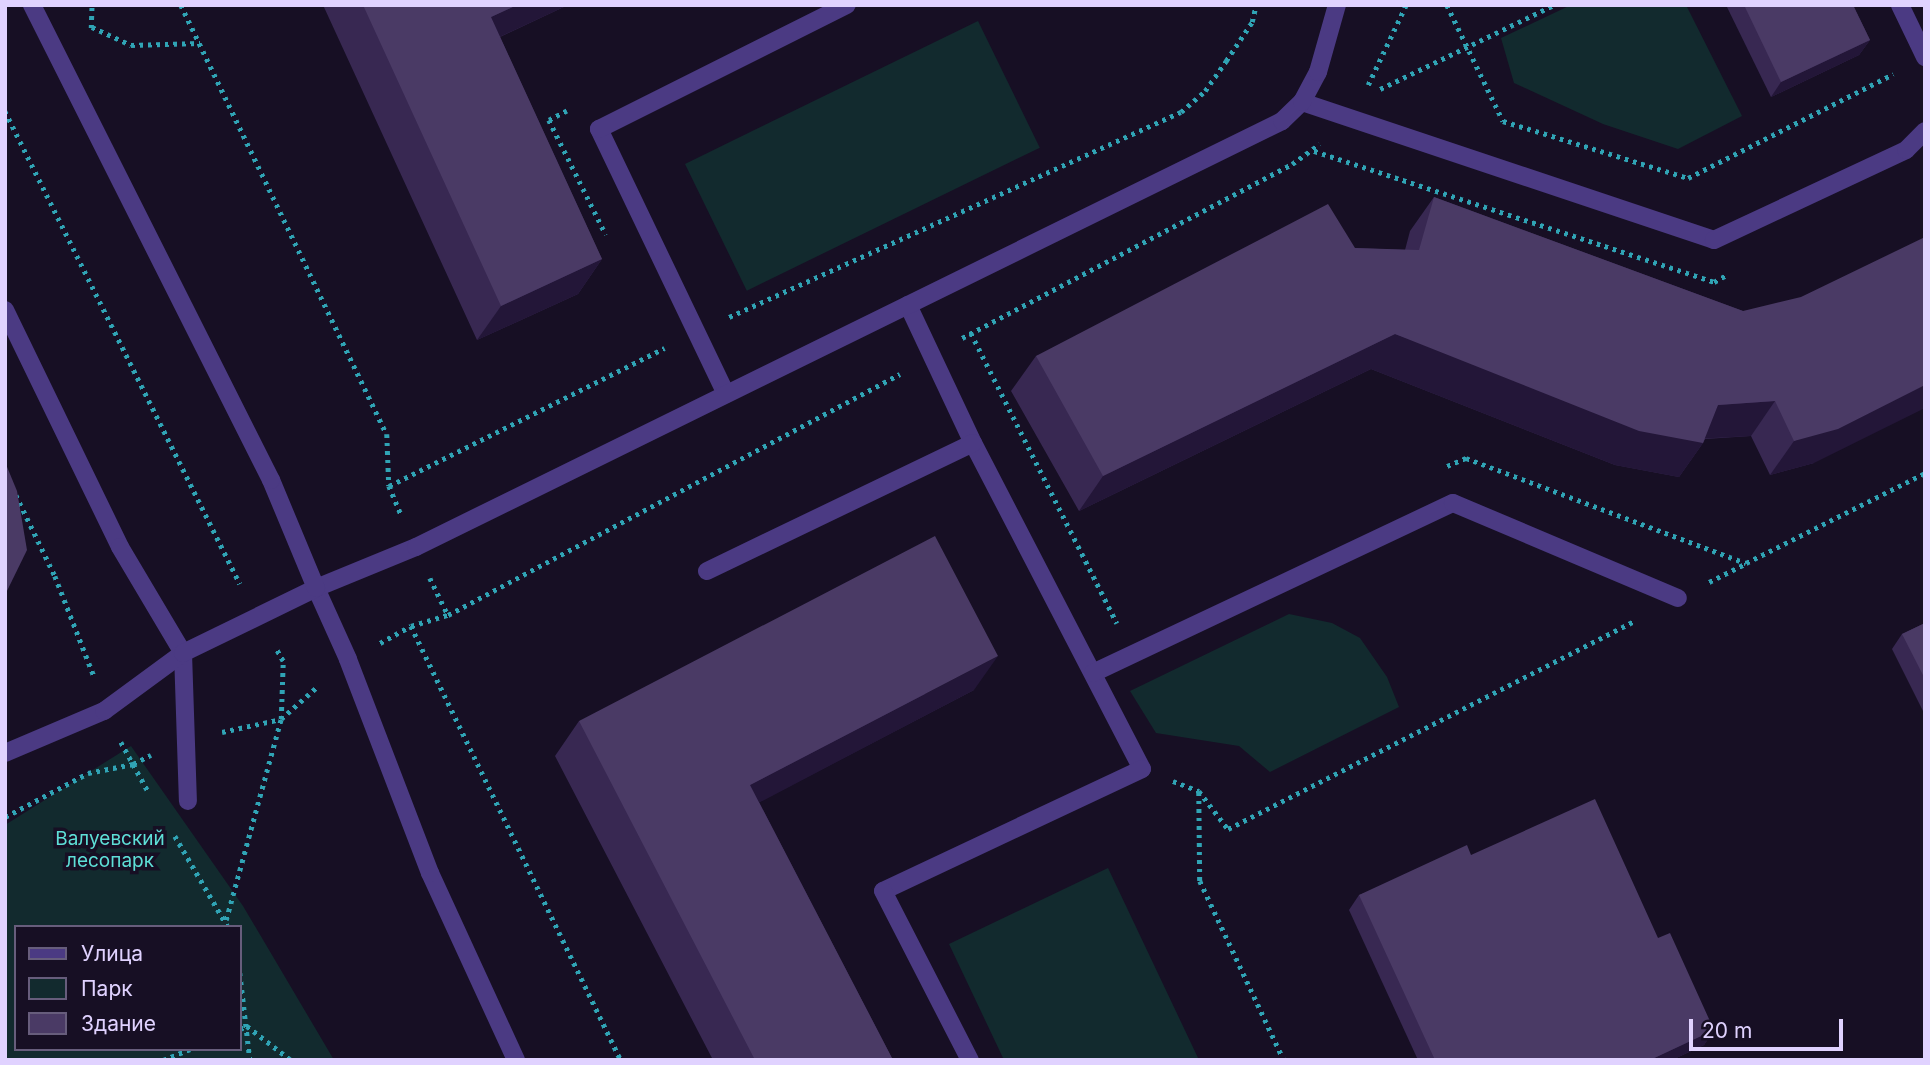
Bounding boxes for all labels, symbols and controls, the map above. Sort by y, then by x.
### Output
park label: Валуевский лесопарк [55,828,165,872]
legend [14,925,242,1051]
text: Улица [81,941,143,966]
text: Парк [81,976,133,1001]
scale bar [1692,1006,1846,1050]
text: Здание [81,1011,156,1036]
text: 20 m [1702,1018,1752,1043]

